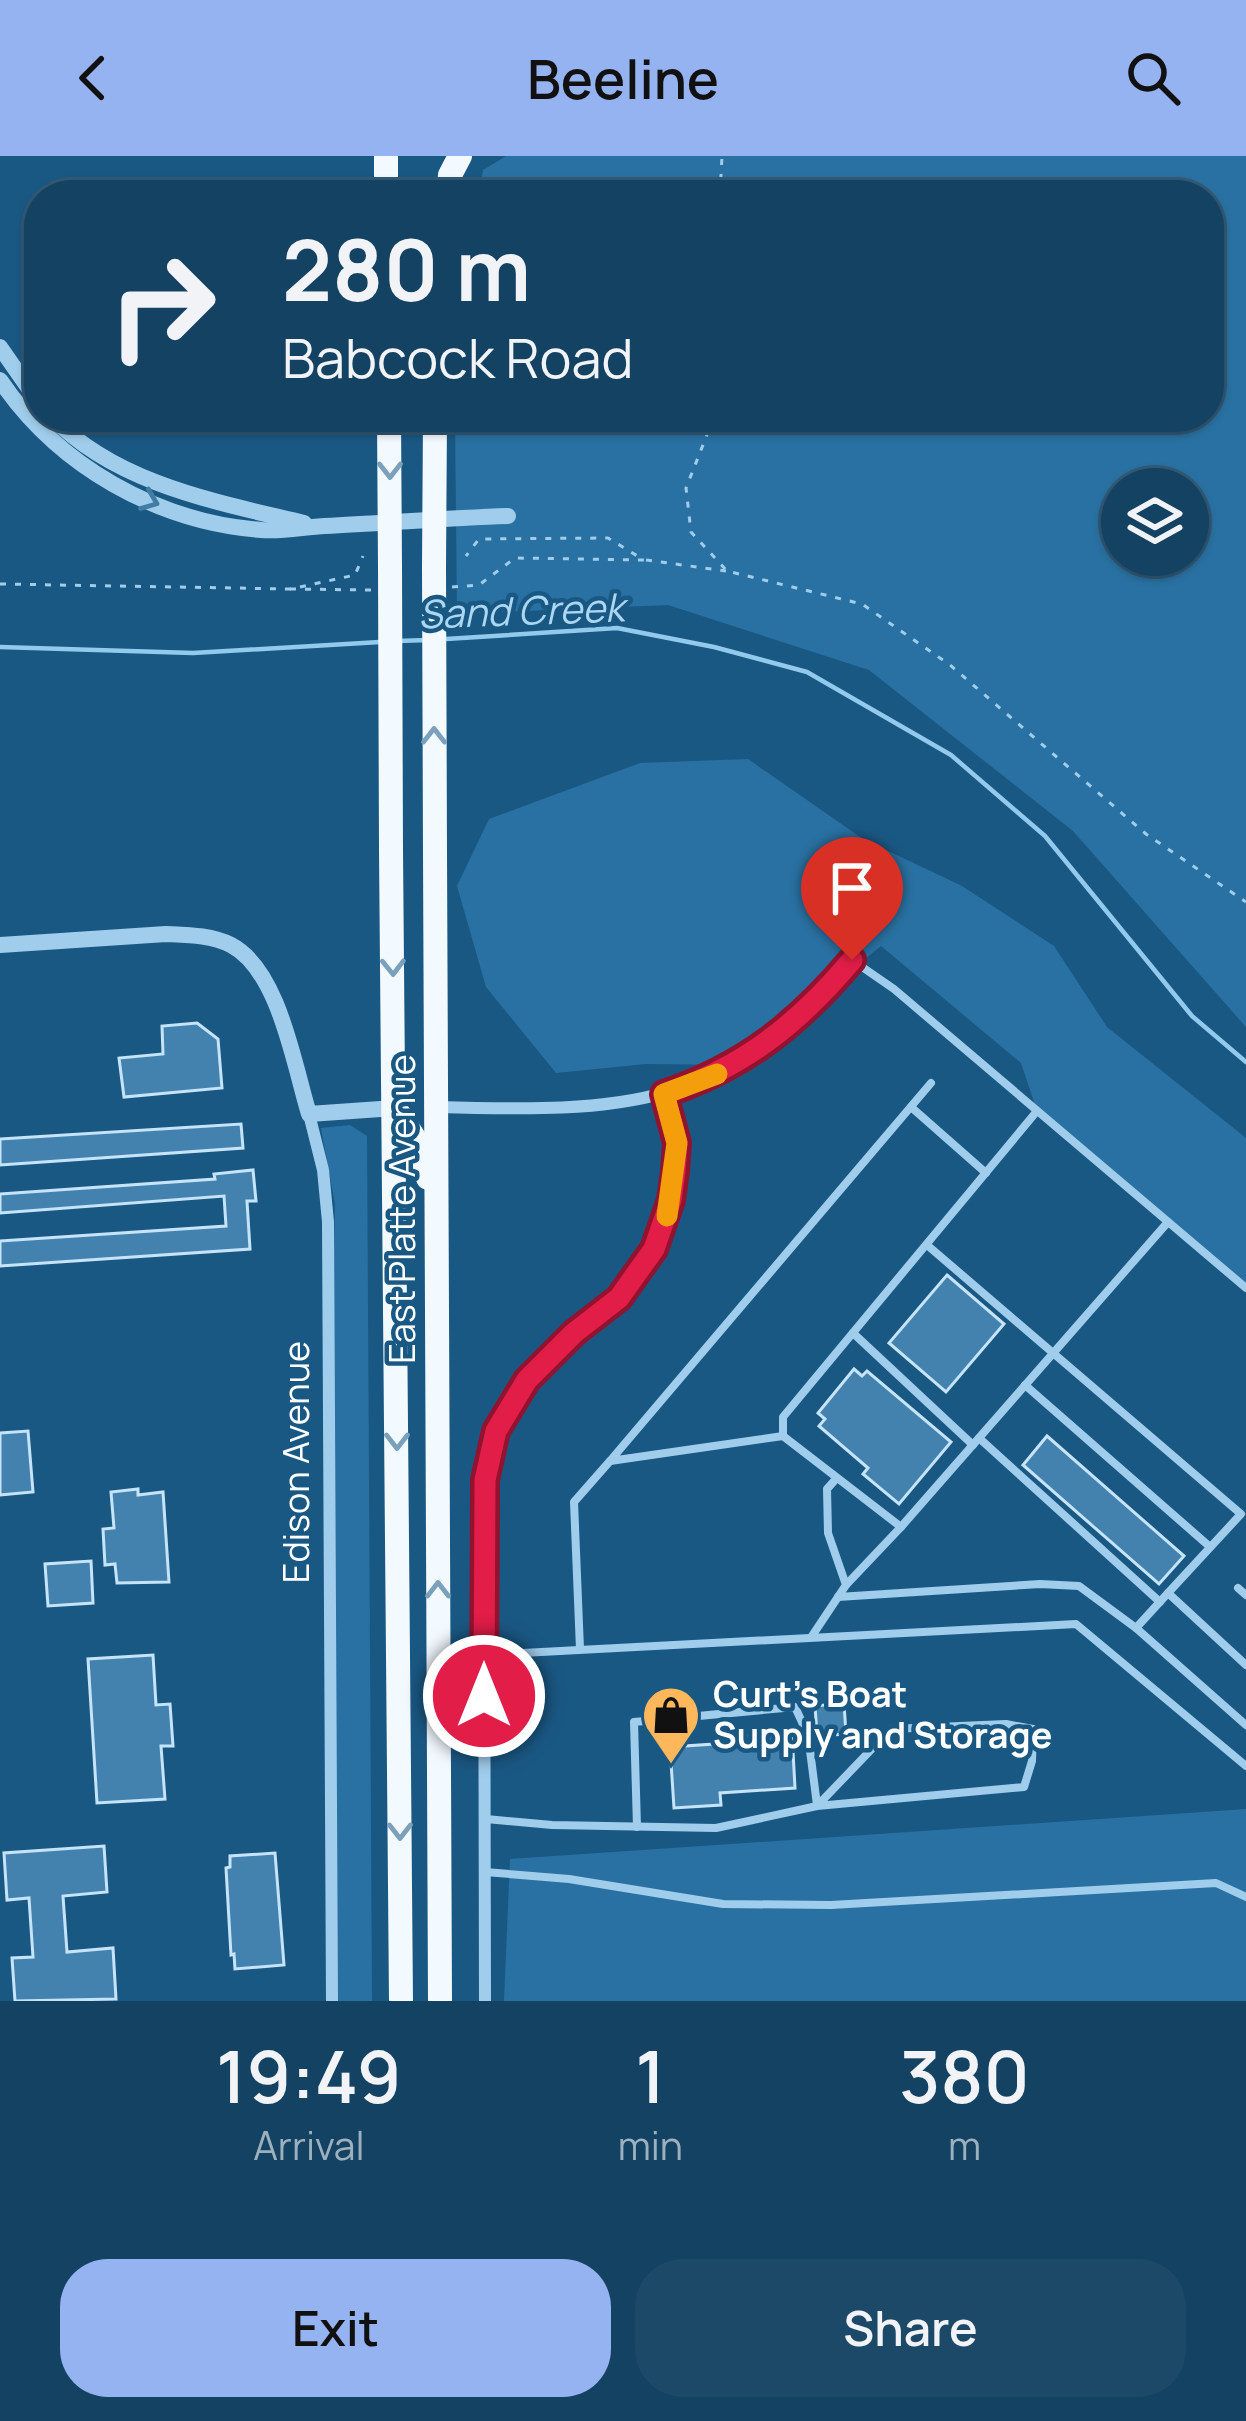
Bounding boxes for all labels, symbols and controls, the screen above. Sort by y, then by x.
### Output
text: Beeline [527,41,719,115]
icon: back [60,45,126,111]
icon: search [1120,45,1186,111]
text: 280 m [282,211,531,326]
icon: right [84,228,240,384]
text: Babcock Road [282,320,634,394]
one-way arrow [377,462,403,480]
map controls [1101,468,1209,576]
button: layers [1101,468,1209,576]
one-way arrow [138,487,159,511]
water label: Sand Creek [417,579,631,641]
one-way arrow [421,726,447,744]
pin [801,837,903,960]
icon: arrive [819,855,885,921]
one-way arrow [380,959,406,977]
street label: East Platte Avenue [377,1054,426,1364]
street label: Edison Avenue [271,1341,320,1583]
one-way arrow [384,1433,410,1451]
one-way arrow [425,1580,451,1598]
position arrow [421,1633,547,1759]
place label: Curt's Boat Supply and Storage [713,1669,1052,1759]
shop icon: Curt's Boat Supply and Storage [640,1684,702,1766]
one-way arrow [387,1823,413,1841]
text: 19:49 [216,2026,402,2125]
text: 1 [635,2026,666,2125]
text: 380 [899,2026,1030,2125]
text: Arrival [253,2118,365,2172]
text: min [618,2118,683,2172]
text: m [948,2118,981,2172]
button: Exit [60,2259,611,2397]
button: Share [635,2259,1186,2397]

